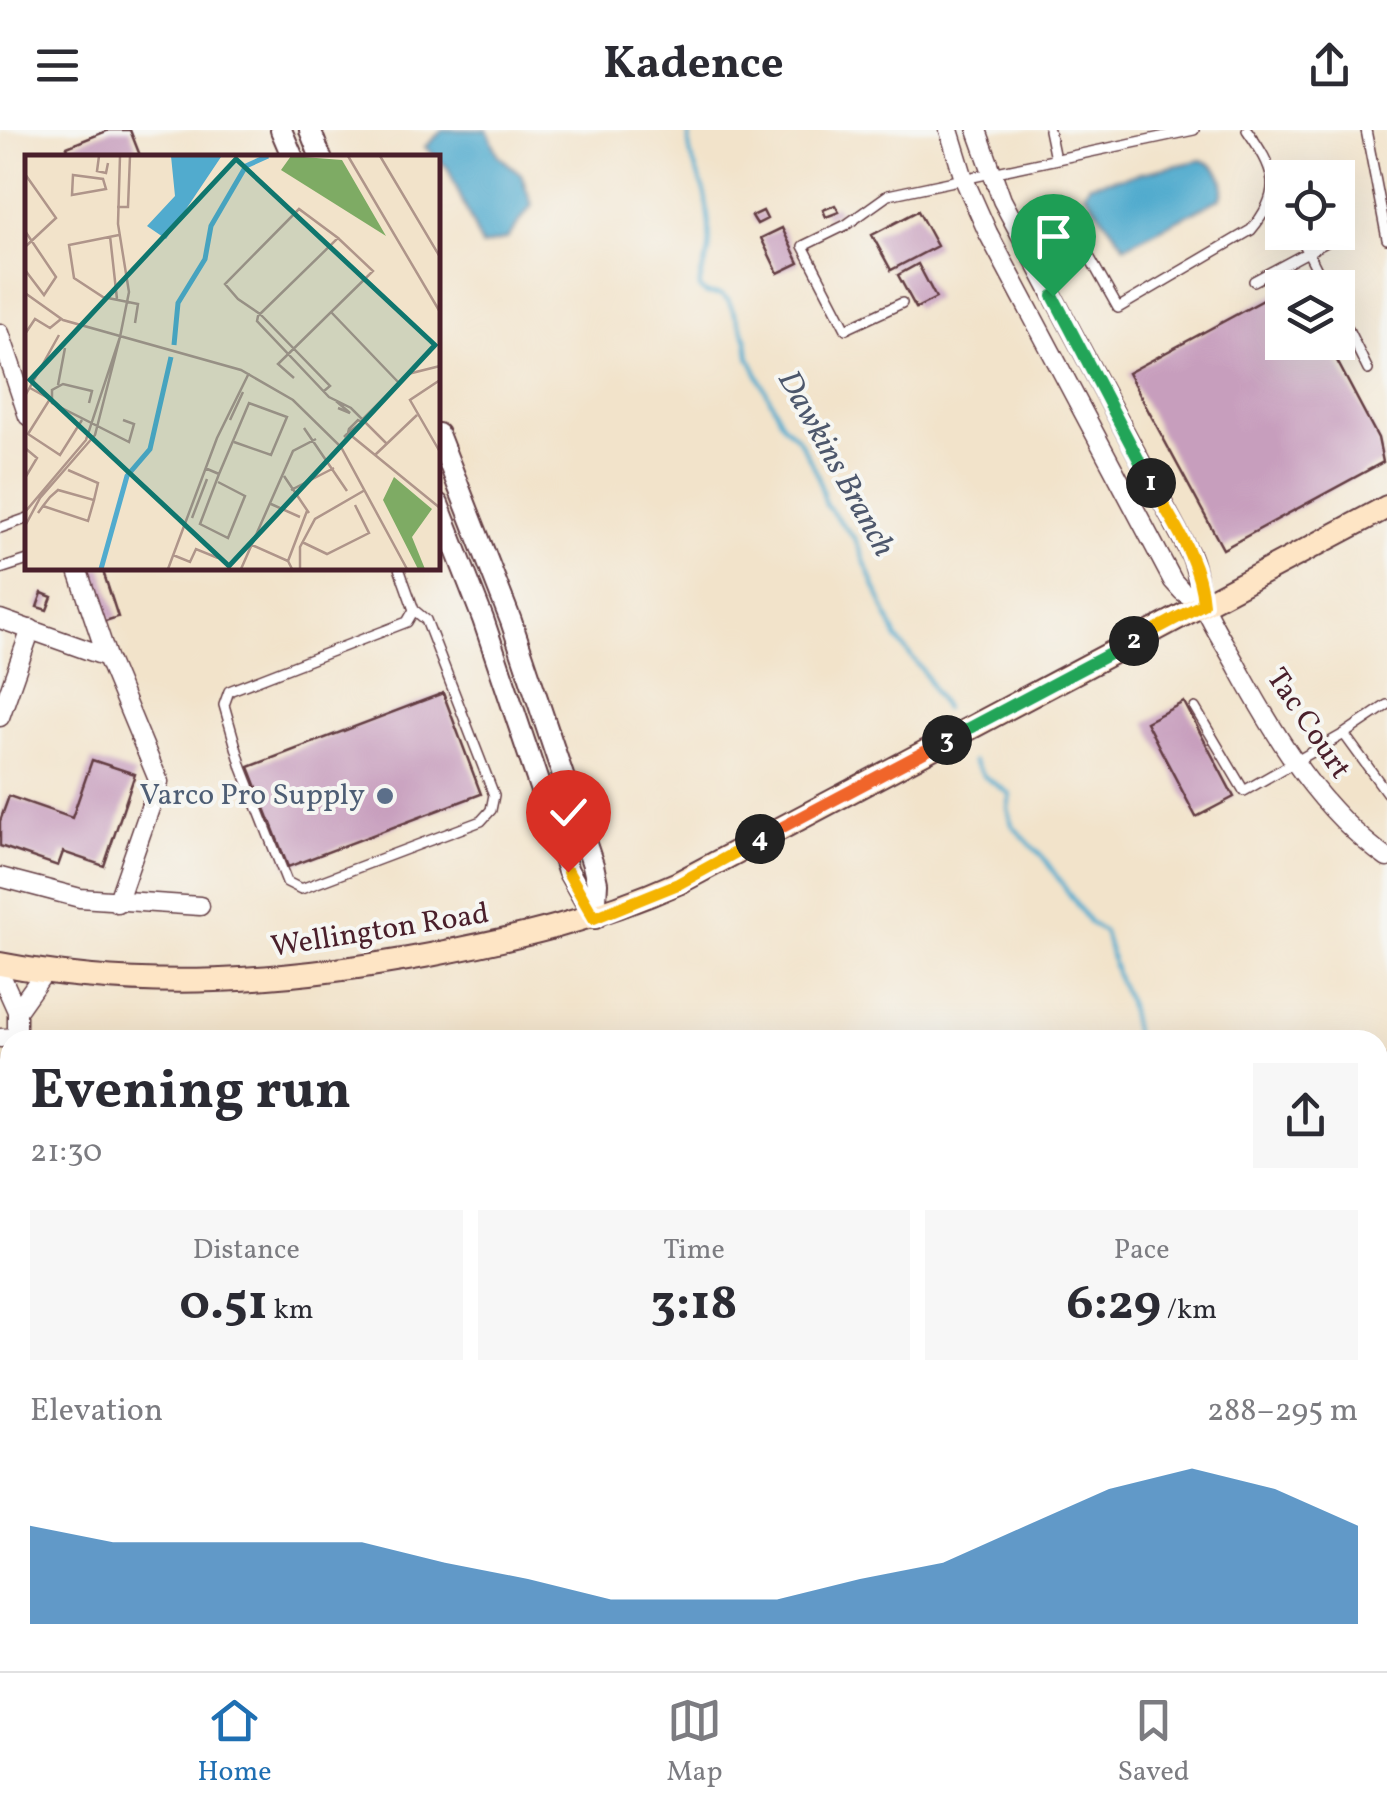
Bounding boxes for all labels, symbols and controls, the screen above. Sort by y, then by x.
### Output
text: Kadence [603,34,784,97]
icon: menu [30,38,85,93]
icon: share [1302,38,1357,93]
inset map [25,155,440,570]
map controls [1265,160,1355,360]
button: locate [1265,160,1355,250]
pin [1011,194,1096,297]
icon: arrive [1026,209,1081,264]
button: layers [1265,270,1355,360]
water label: Dawkins Branch [766,363,904,565]
pin: 1 [1126,458,1176,508]
text: 1 [1145,463,1157,502]
pin: 2 [1109,616,1159,666]
text: 2 [1127,621,1141,660]
street label: Tac Court [1255,660,1361,788]
pin: 3 [922,715,972,765]
text: 3 [940,720,954,759]
pin [526,770,611,873]
place label: Varco Pro Supply [140,775,365,817]
marker: Varco Pro Supply [374,785,396,807]
icon: check [541,785,596,840]
pin: 4 [735,814,785,864]
text: 4 [752,819,768,858]
street label: Wellington Road [268,893,492,969]
text: Evening run [30,1055,351,1131]
button: share [1253,1063,1358,1168]
text: 21:30 [30,1131,102,1175]
text: Distance [193,1231,300,1270]
text: Time [663,1231,725,1270]
text: Pace [1114,1231,1170,1270]
text: 0.51 [179,1270,268,1340]
text: 3:18 [650,1270,738,1340]
text: 6:29 [1066,1270,1161,1340]
text: km [268,1291,313,1330]
text: /km [1161,1291,1217,1330]
text: Elevation [30,1390,163,1434]
text: 288–295 m [1207,1390,1358,1434]
tab: Home [197,1693,272,1792]
tab: Map [666,1693,722,1792]
tab: Saved [1117,1693,1190,1792]

